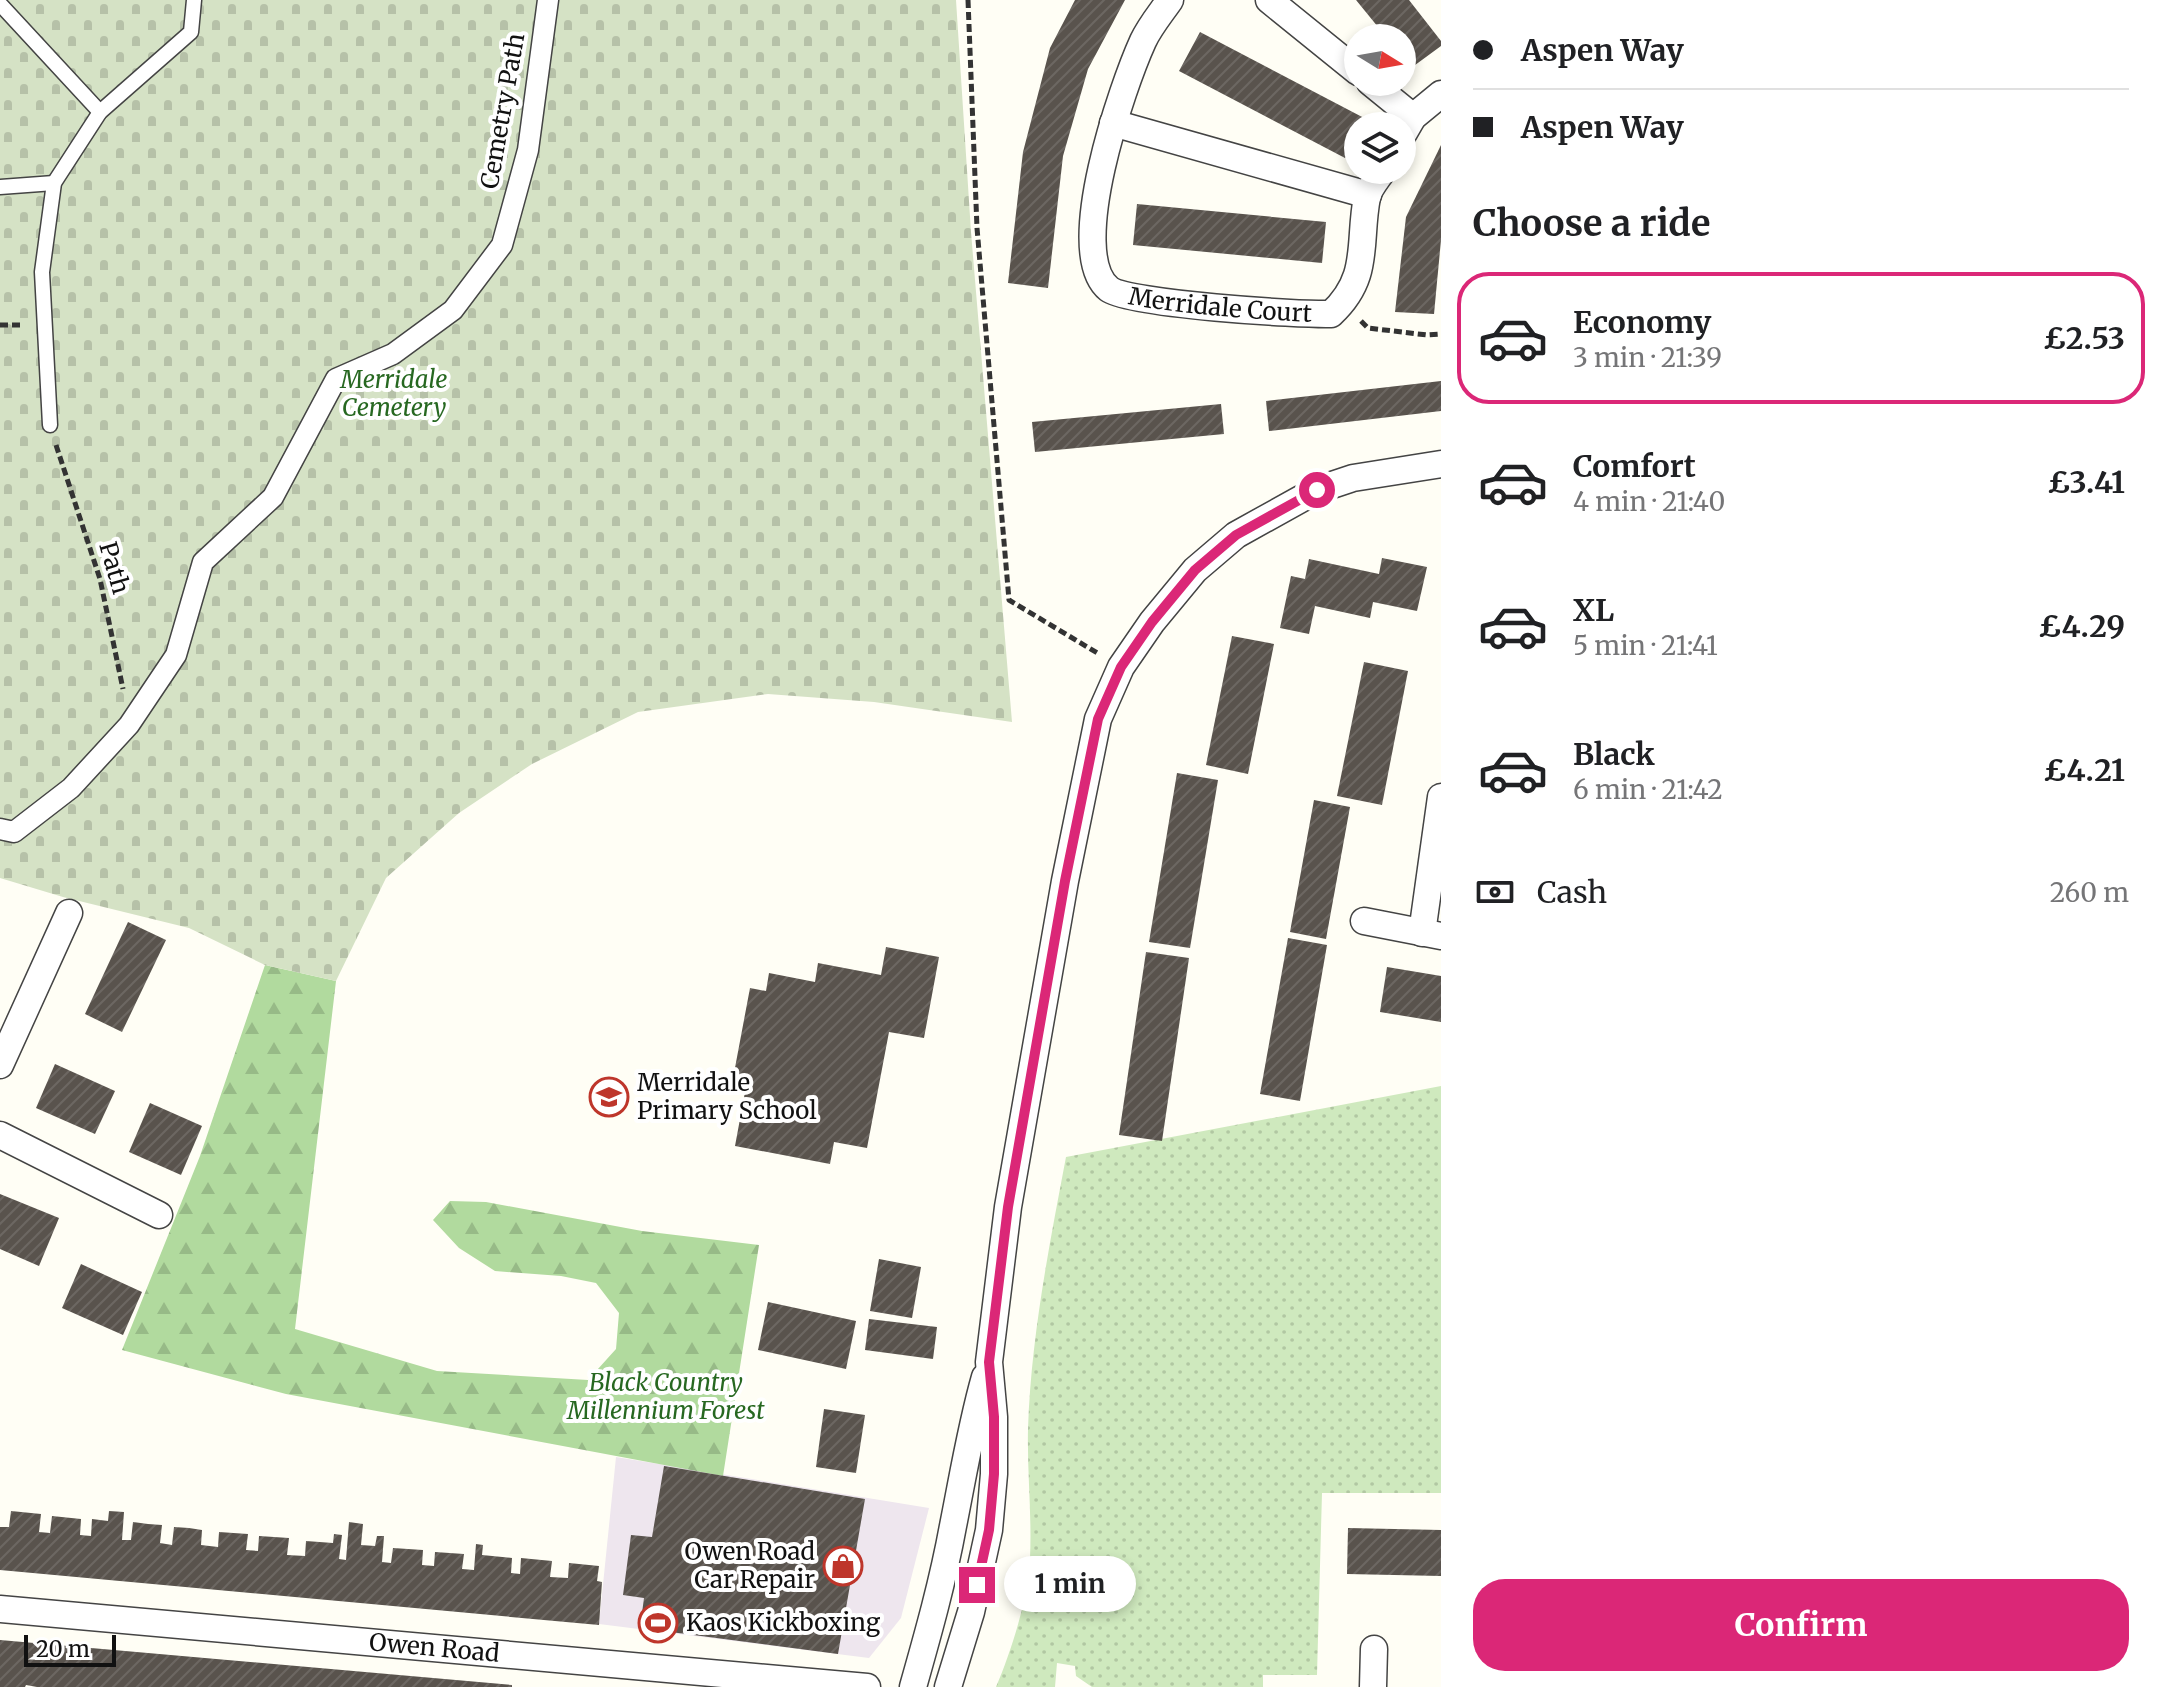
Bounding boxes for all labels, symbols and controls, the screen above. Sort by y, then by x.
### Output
north arrow [1344,24,1416,96]
map controls [1344,24,1416,184]
street label: Cemetry Path [474,31,531,191]
text: Aspen Way [1521,31,1684,69]
text: Aspen Way [1521,108,1684,146]
button: layers [1344,112,1416,184]
text: Choose a ride [1473,201,1710,246]
street label: Merridale Court [1126,280,1313,329]
icon: car [1477,302,1549,374]
text: Economy [1573,303,1711,341]
text: £2.53 [2043,319,2125,357]
text: 3 min · 21:39 [1573,341,1722,374]
park label: Merridale Cemetery [340,364,447,423]
icon: car [1477,446,1549,518]
text: Comfort [1573,447,1696,485]
text: £3.41 [2048,463,2125,501]
route start [1299,472,1335,508]
text: 4 min · 21:40 [1573,485,1725,518]
street label: Path [92,538,137,598]
icon: car [1477,590,1549,662]
text: XL [1573,591,1614,629]
text: £4.29 [2039,607,2125,645]
text: 5 min · 21:41 [1573,629,1718,662]
icon: car [1477,734,1549,806]
text: Black [1573,735,1655,773]
text: £4.21 [2043,751,2125,789]
text: 6 min · 21:42 [1573,773,1723,806]
icon: cash [1473,870,1517,914]
text: Cash [1537,873,1607,911]
text: 260 m [2050,876,2129,909]
place label: Merridale Primary School [637,1067,817,1126]
school or university icon: Merridale Primary School [588,1076,630,1118]
park label: Black Country Millennium Forest [566,1367,765,1426]
place label: Owen Road Car Repair [684,1536,815,1595]
shop icon: Owen Road Car Repair [822,1545,864,1587]
callout: 1 min [1005,1557,1137,1613]
route end [959,1567,995,1603]
text: 1 min [1035,1567,1105,1600]
button: Confirm [1473,1579,2129,1671]
sports icon: Kaos Kickboxing [637,1602,679,1644]
place label: Kaos Kickboxing [686,1607,881,1638]
street label: Owen Road [368,1626,501,1669]
scale bar [24,1631,116,1667]
text: 20 m [36,1635,90,1663]

